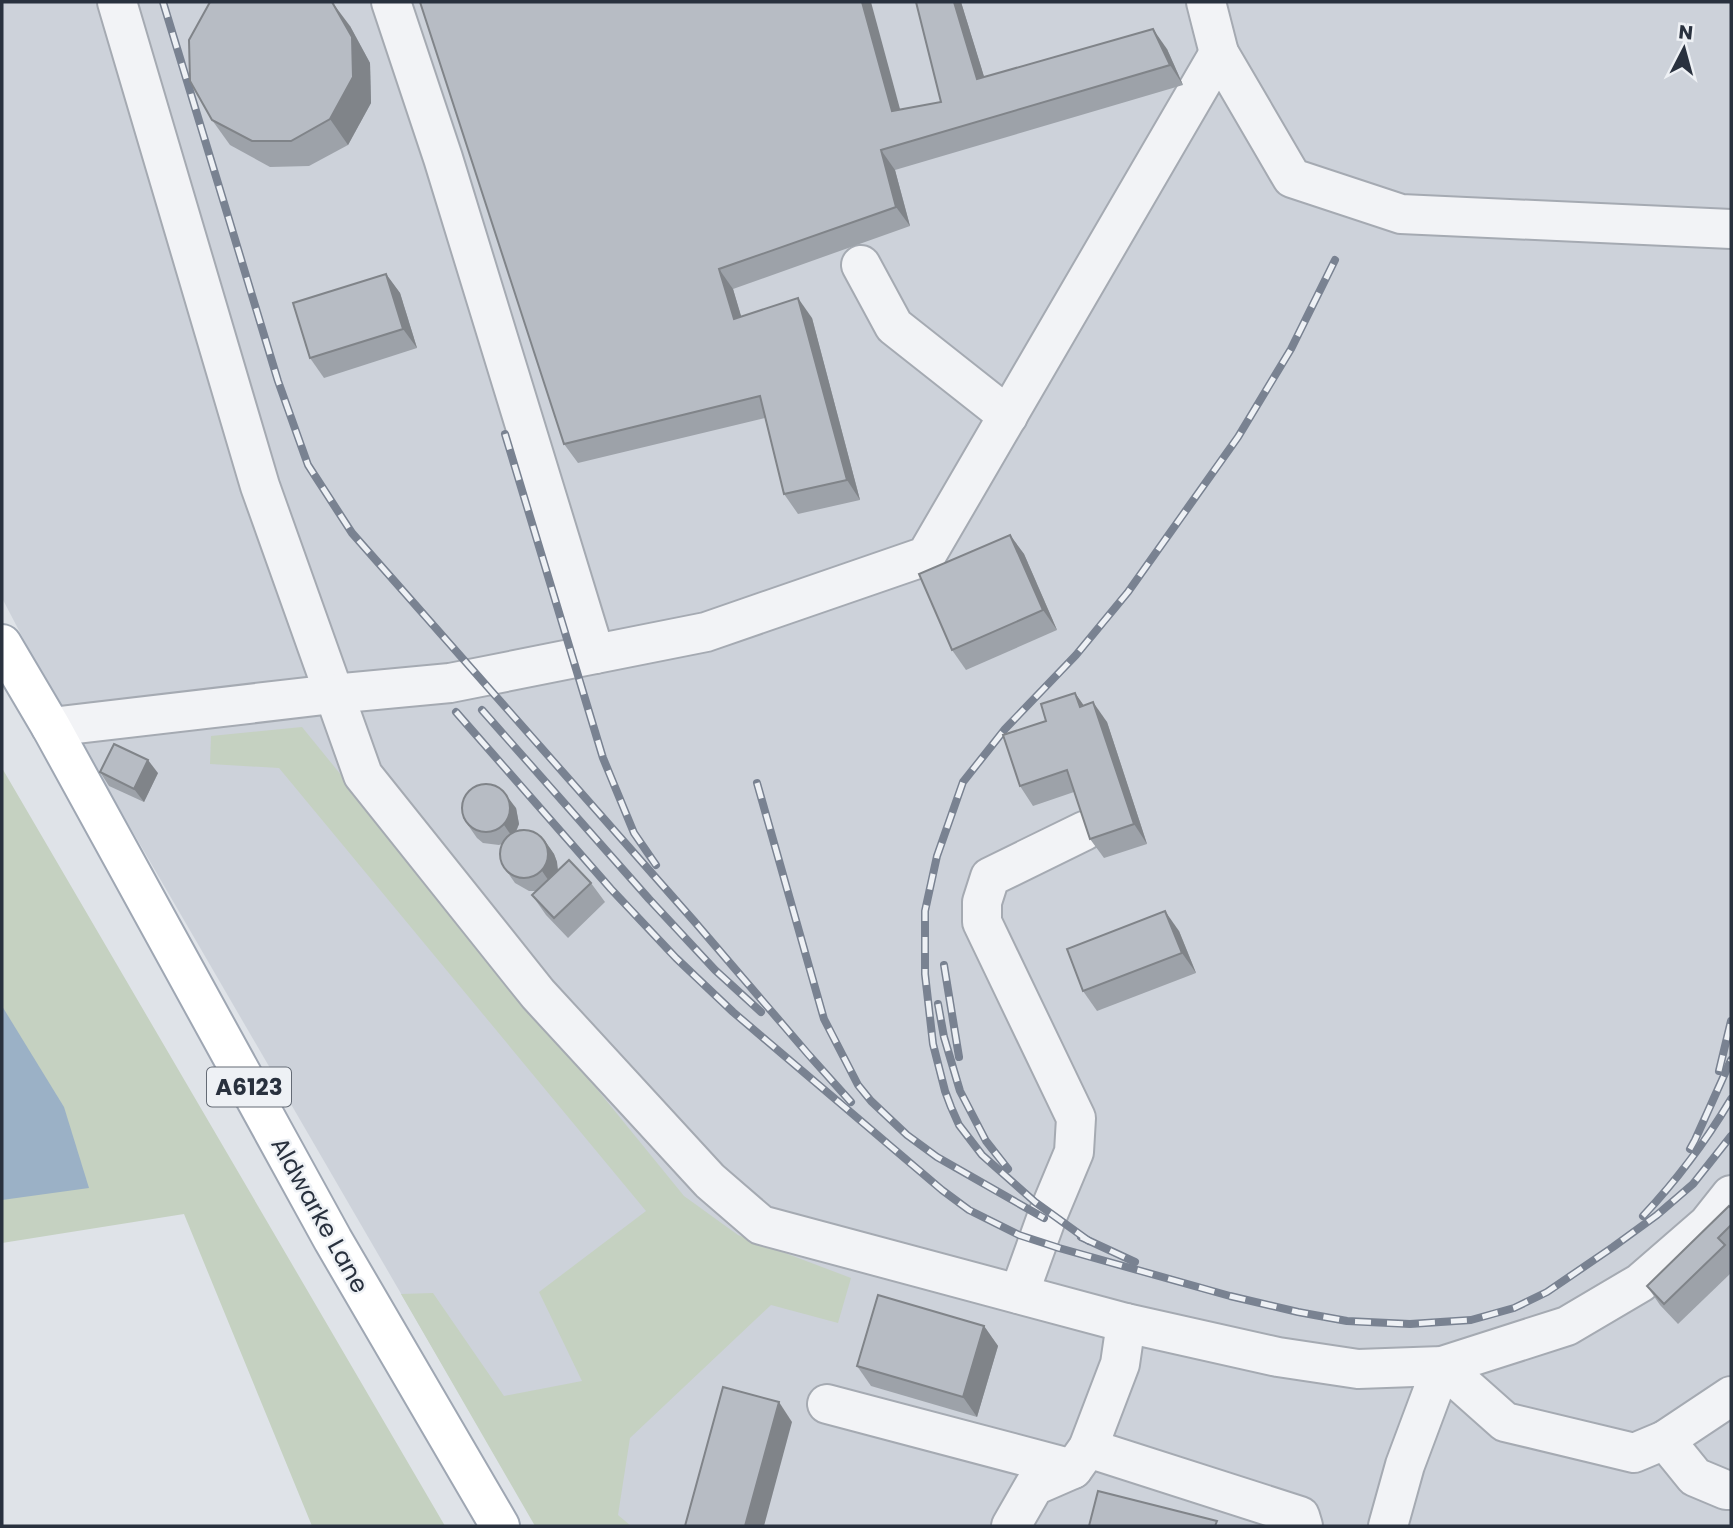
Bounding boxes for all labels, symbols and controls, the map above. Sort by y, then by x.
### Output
north arrow [1649,14,1719,84]
text: N [1677,18,1694,47]
road number: A6123 [207,1068,291,1106]
street label: Aldwarke Lane [263,1131,377,1299]

